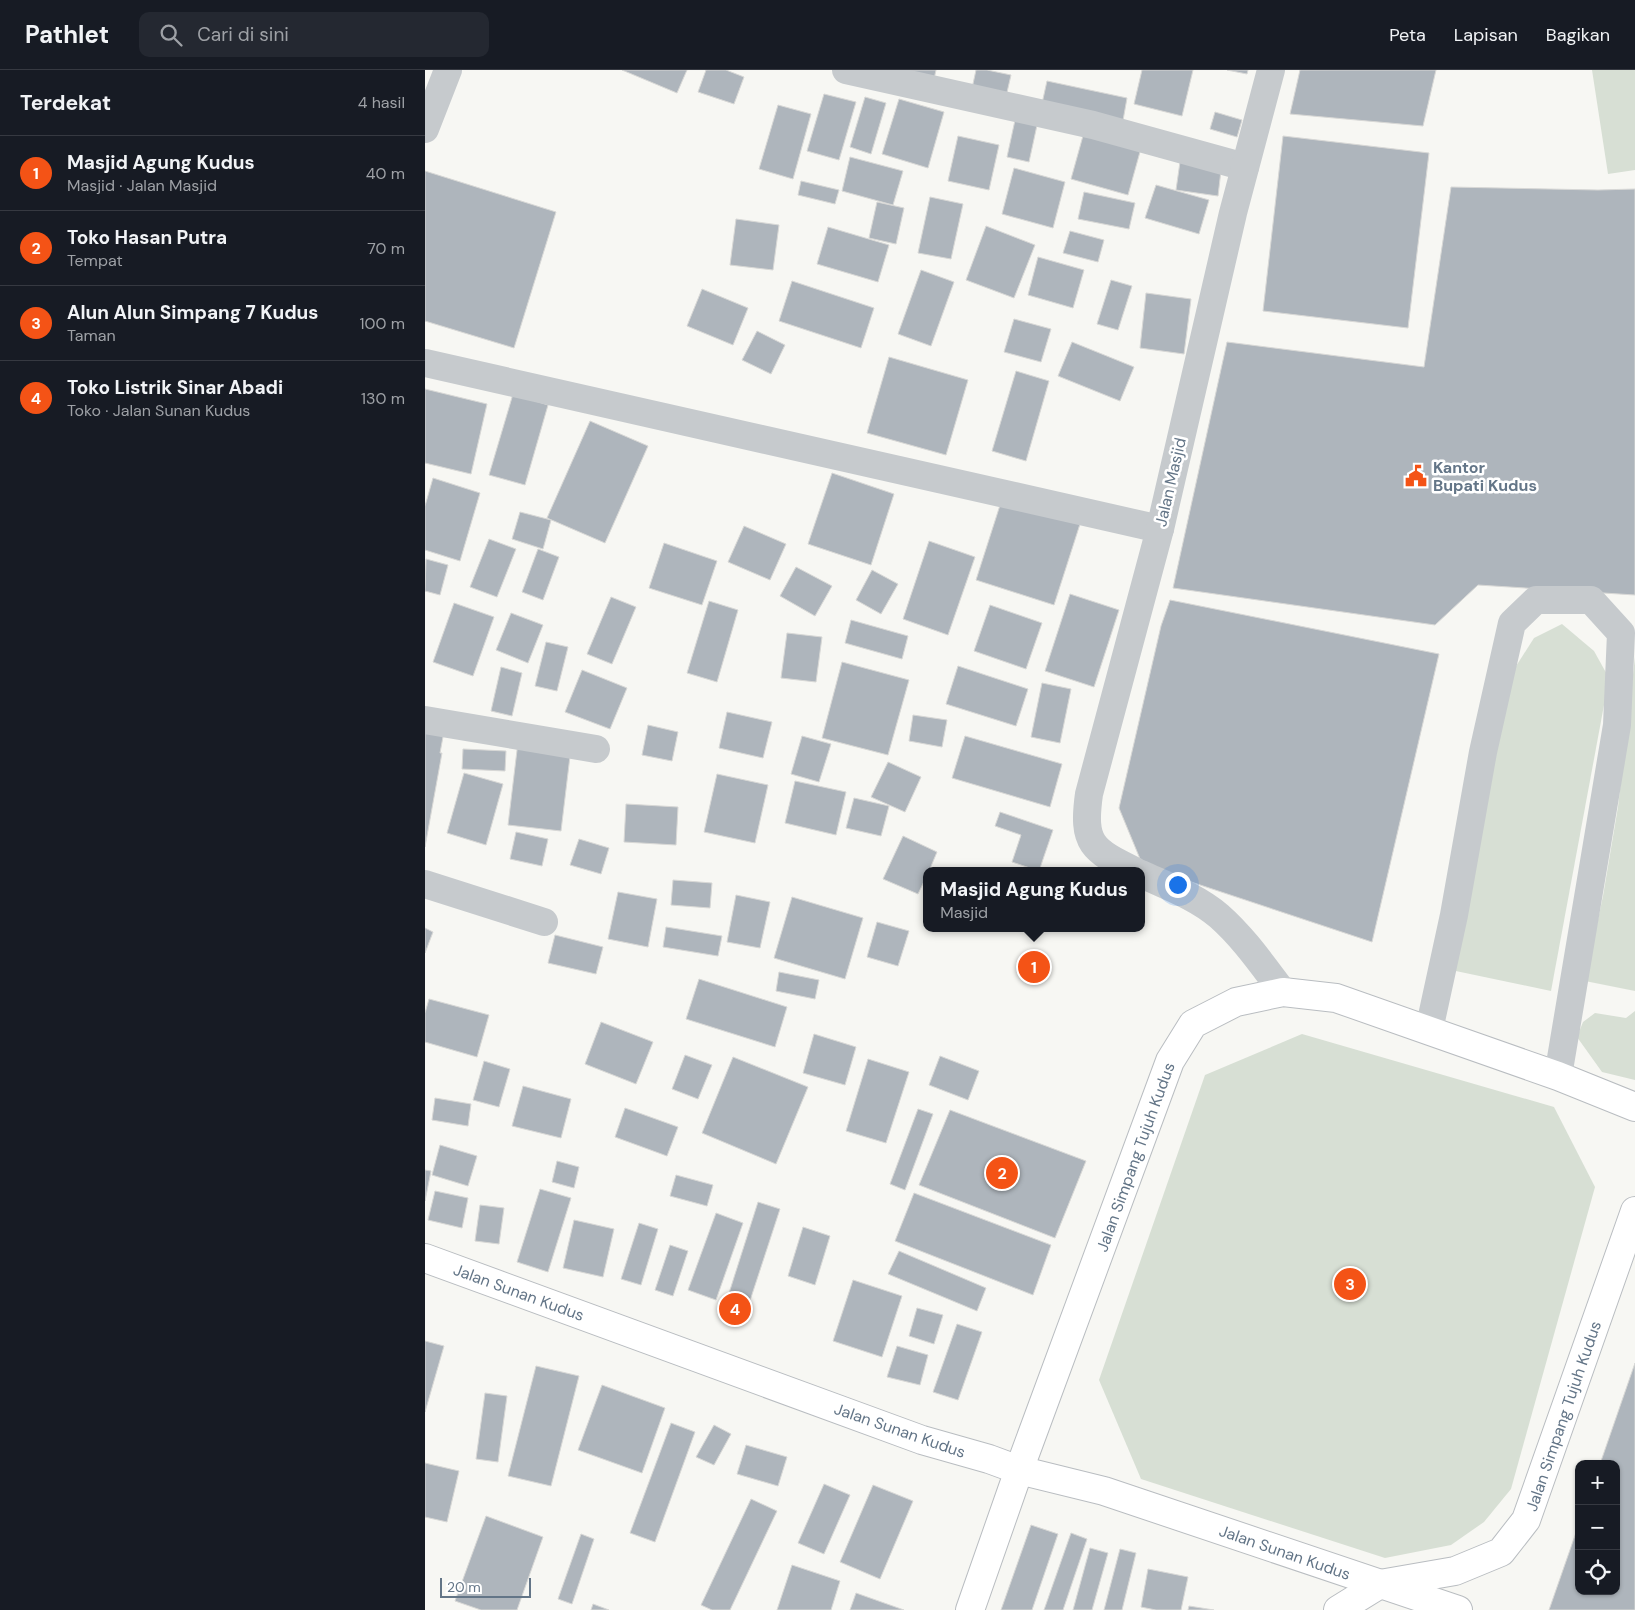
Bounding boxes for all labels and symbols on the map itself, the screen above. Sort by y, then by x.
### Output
street label: Jalan Masjid [1150,436,1191,529]
place label: Kantor Bupati Kudus [1433,457,1537,496]
public building icon: Kantor Bupati Kudus [1403,463,1429,489]
your location [1165,872,1191,898]
pin: 1 [1018,948,1050,986]
street label: Jalan Simpang Tujuh Kudus [1091,1060,1180,1255]
pin: 2 [986,1154,1018,1192]
street label: Jalan Sunan Kudus [451,1259,587,1326]
pin: 3 [1334,1265,1366,1303]
pin: 4 [719,1290,751,1328]
street label: Jalan Simpang Tujuh Kudus [1521,1318,1606,1514]
street label: Jalan Sunan Kudus [831,1398,968,1463]
street label: Jalan Sunan Kudus [1216,1520,1353,1585]
scale bar [440,1575,531,1598]

